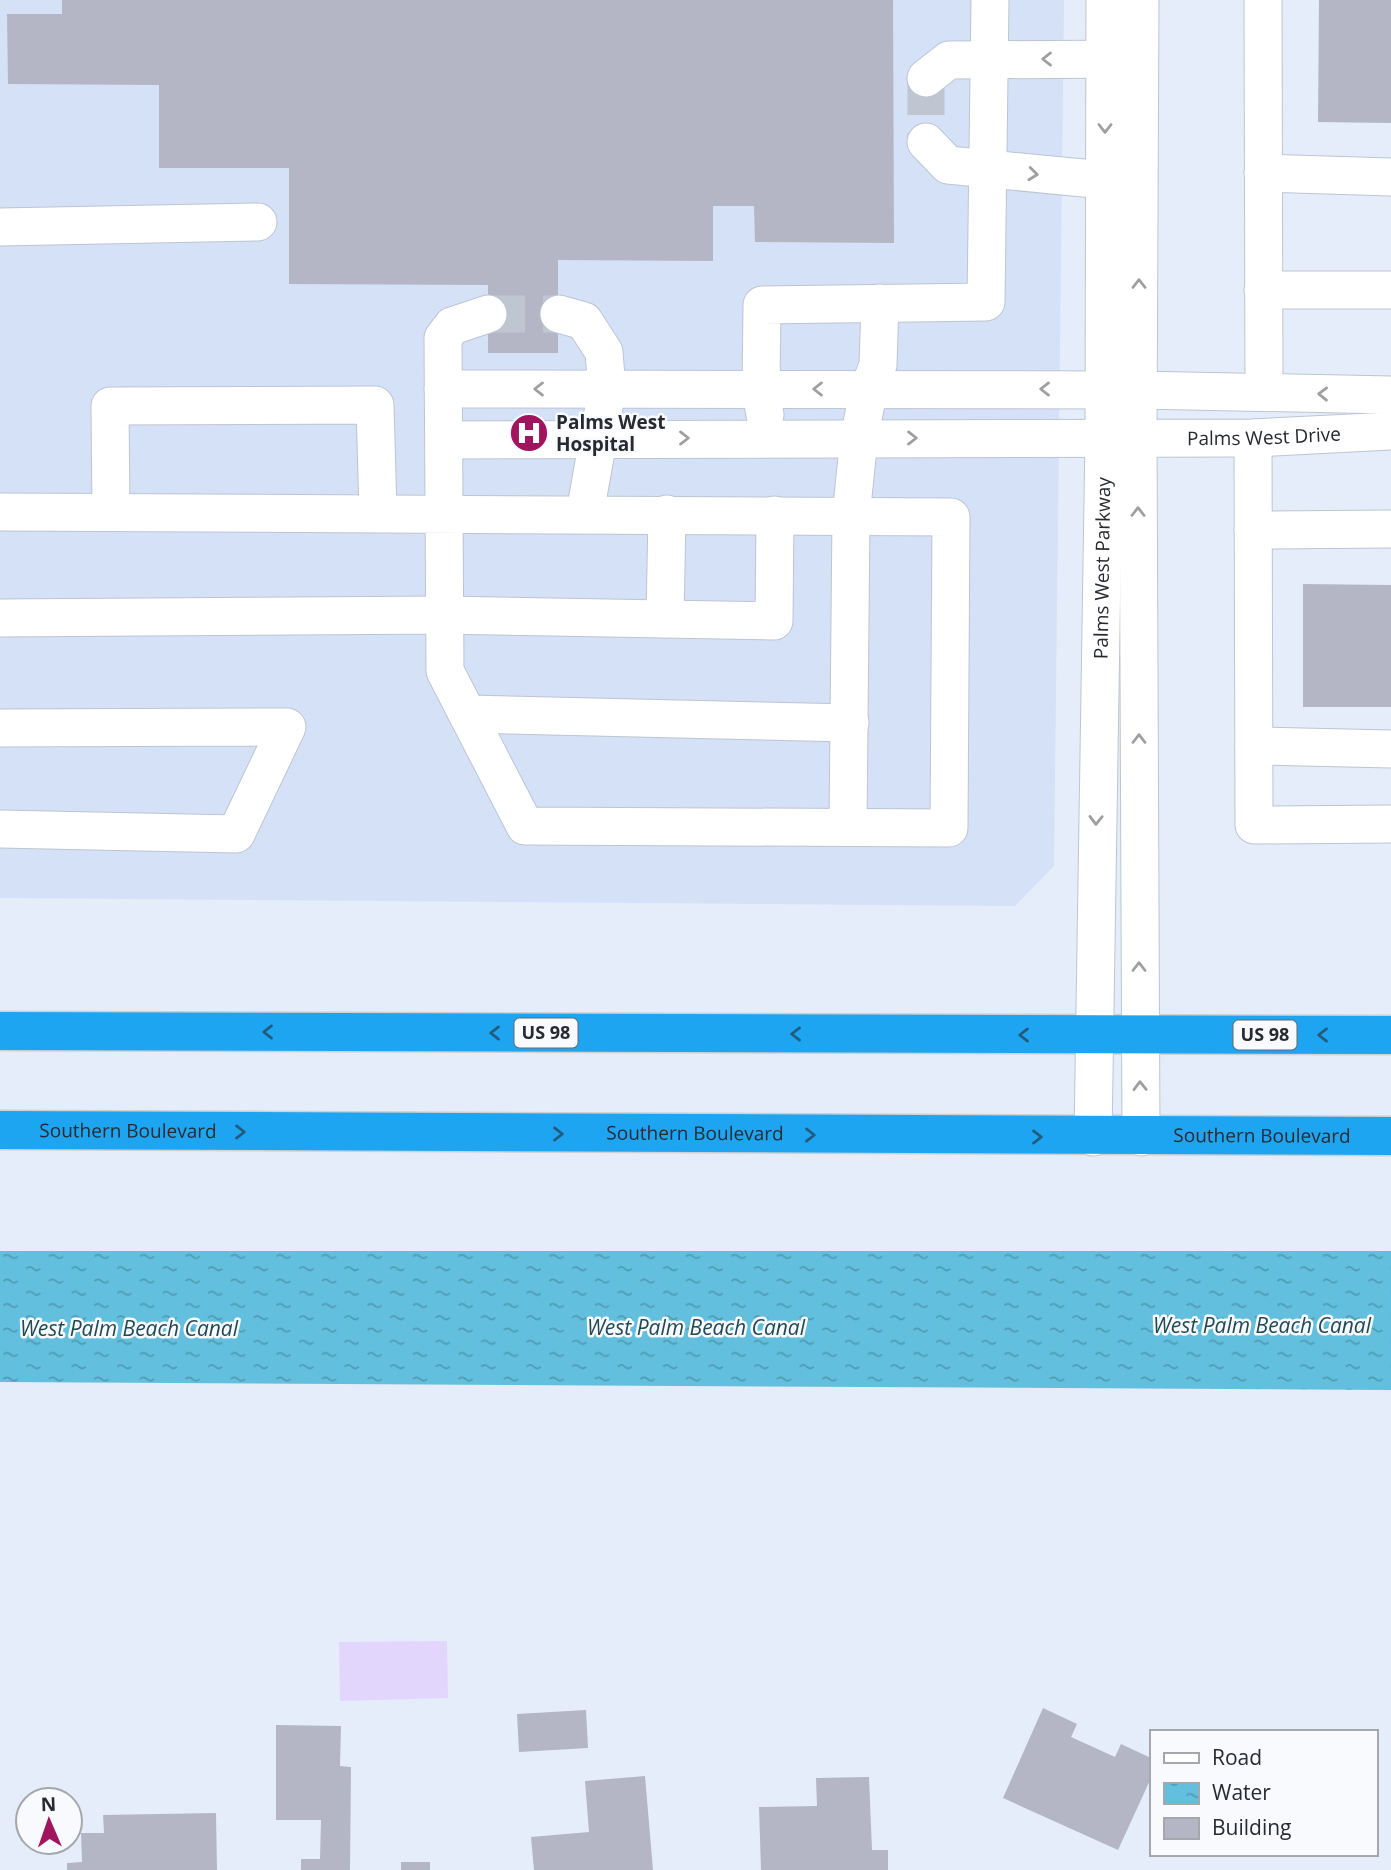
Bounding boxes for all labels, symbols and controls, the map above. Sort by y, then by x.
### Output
one-way arrow [1041,51,1052,67]
one-way arrow [1097,122,1112,133]
one-way arrow [1028,167,1039,182]
one-way arrow [1131,278,1147,289]
one-way arrow [1040,381,1050,397]
one-way arrow [533,382,544,397]
one-way arrow [812,382,823,397]
one-way arrow [1317,386,1328,402]
place label: Palms West Hospital [556,409,666,457]
hospital icon: Palms West Hospital [508,412,550,454]
street label: Palms West Drive [1187,421,1342,451]
one-way arrow [907,430,918,446]
one-way arrow [679,431,690,446]
street label: Palms West Parkway [1088,476,1116,659]
one-way arrow [1130,506,1146,516]
one-way arrow [1131,733,1147,744]
one-way arrow [1089,815,1104,826]
one-way arrow [1131,961,1147,971]
road number: US 98 [514,1018,578,1048]
road number: US 98 [1234,1020,1296,1050]
one-way arrow [262,1024,273,1040]
one-way arrow [490,1025,500,1041]
one-way arrow [791,1026,801,1042]
one-way arrow [1018,1027,1029,1042]
one-way arrow [1317,1027,1328,1043]
one-way arrow [1132,1080,1148,1091]
street label: Southern Boulevard [39,1117,217,1144]
street label: Southern Boulevard [606,1120,784,1146]
street label: Southern Boulevard [1173,1122,1351,1149]
one-way arrow [235,1124,245,1140]
one-way arrow [553,1126,563,1142]
one-way arrow [805,1127,815,1143]
one-way arrow [1032,1129,1043,1144]
water label: West Palm Beach Canal [1153,1311,1372,1339]
water label: West Palm Beach Canal [587,1313,806,1341]
water label: West Palm Beach Canal [20,1314,239,1342]
legend [1150,1730,1377,1856]
text: Road [1212,1743,1262,1771]
text: Water [1212,1778,1271,1806]
north arrow [14,1786,84,1856]
text: N [40,1791,57,1817]
text: Building [1212,1813,1291,1841]

